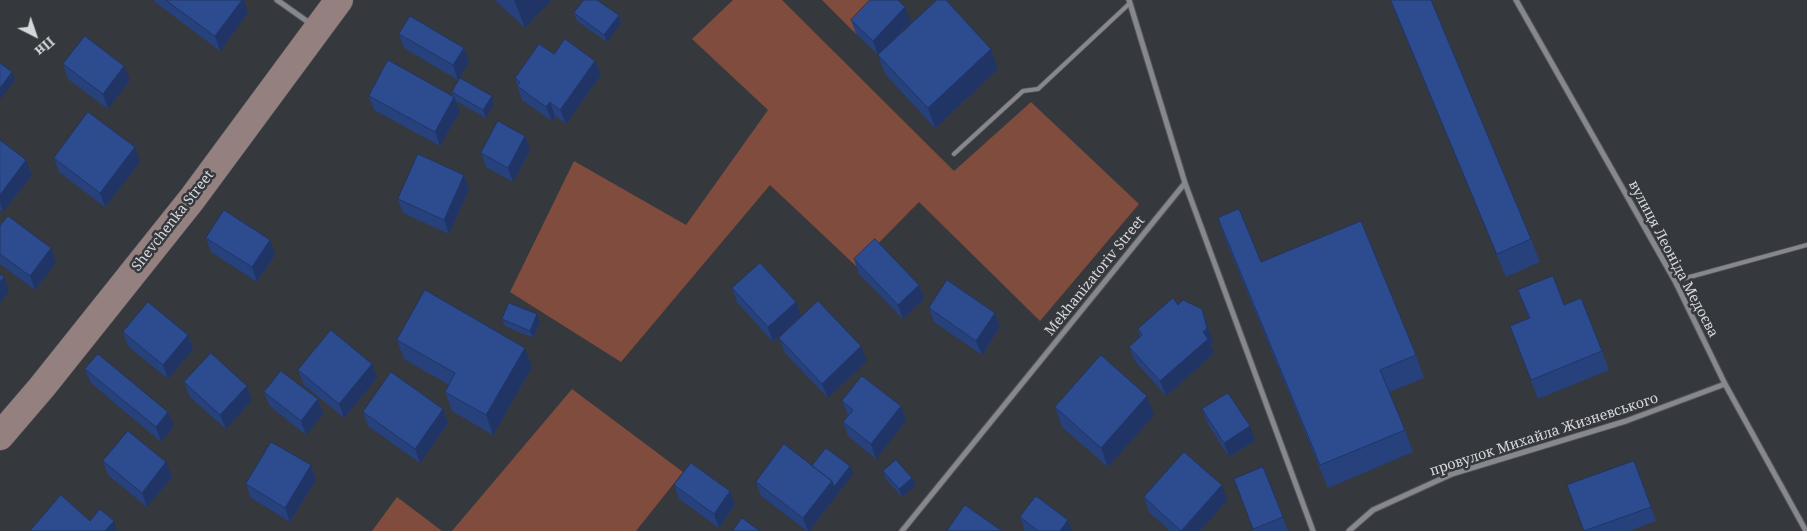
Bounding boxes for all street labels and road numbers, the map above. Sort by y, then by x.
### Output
street label: Shevchenka Street [128,167,218,275]
street label: вулиця Леоніда Медоєва [1624,178,1722,340]
street label: Mekhanizatoriv Street [1042,213,1148,339]
street label: провулок Михайла Жизневського [1428,390,1660,480]

